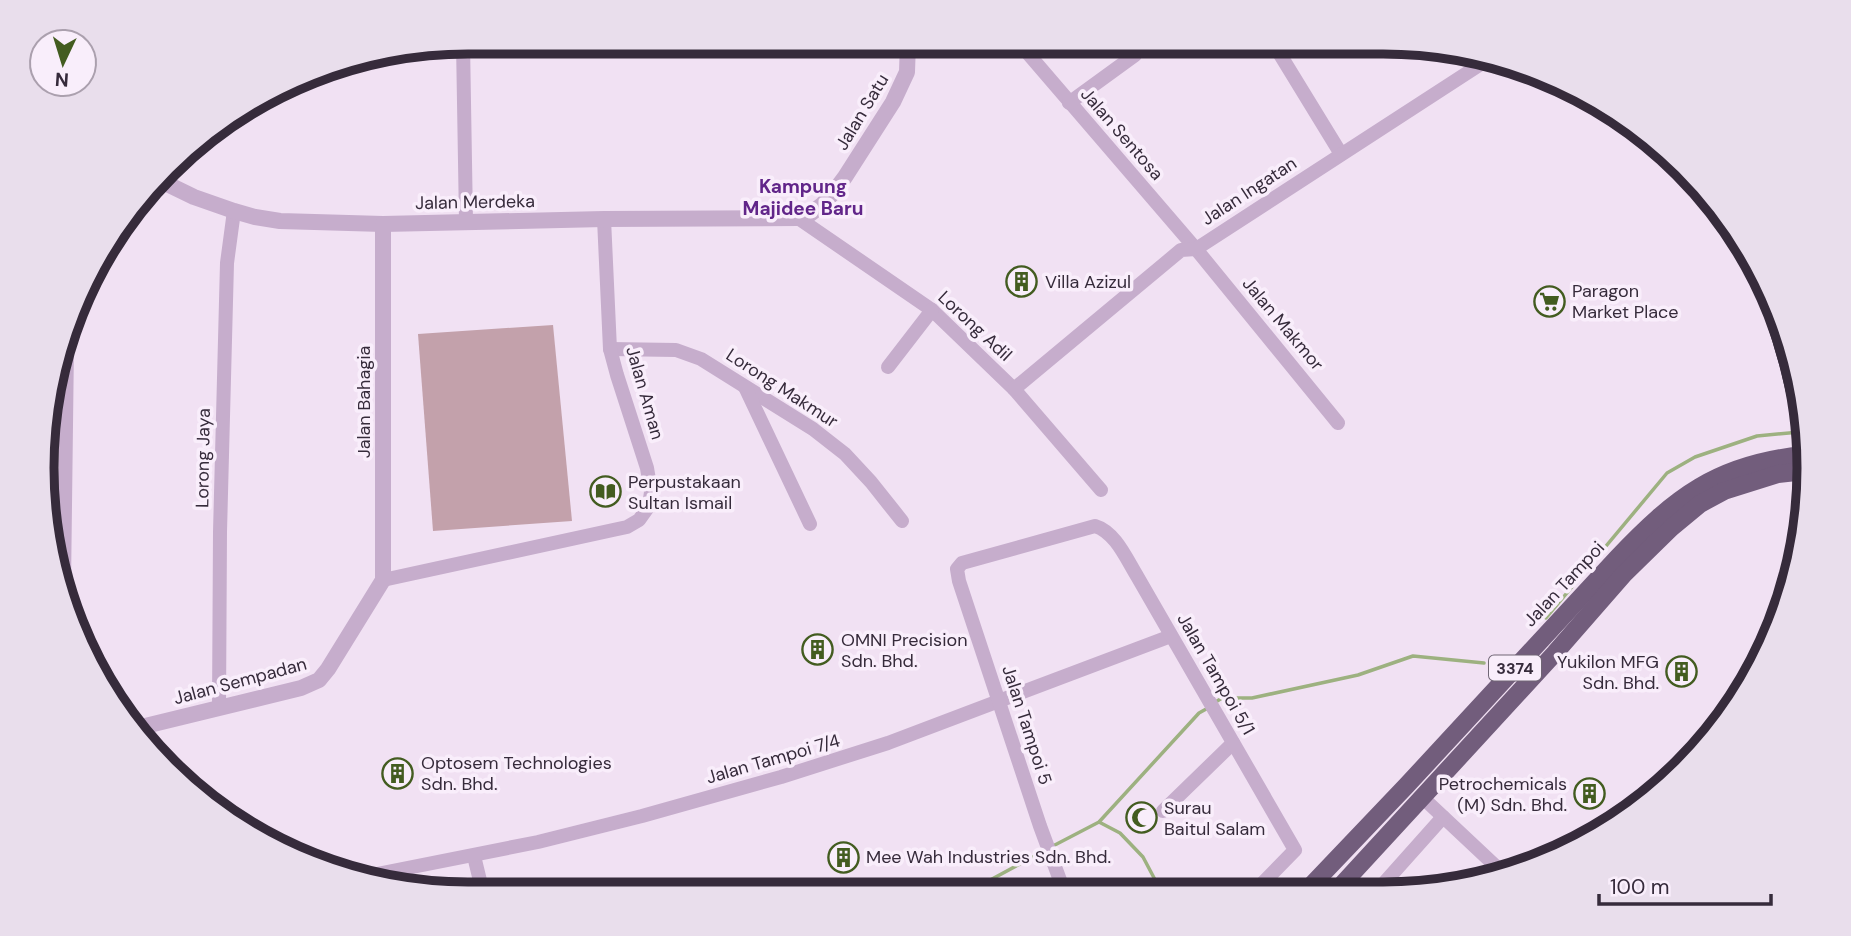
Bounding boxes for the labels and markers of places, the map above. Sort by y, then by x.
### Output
building icon: Villa Azizul [1005,265,1039,299]
place label: Villa Azizul [1045,270,1131,294]
place label: Paragon Market Place [1572,279,1679,324]
supermarket icon: Paragon Market Place [1532,284,1566,318]
place label: Perpustakaan Sultan Ismail [628,470,741,515]
library icon: Perpustakaan Sultan Ismail [588,475,622,509]
place label: OMNI Precision Sdn. Bhd. [841,628,967,673]
building icon: OMNI Precision Sdn. Bhd. [801,633,835,667]
place label: Yukilon MFG Sdn. Bhd. [1557,650,1659,695]
building icon: Yukilon MFG Sdn. Bhd. [1665,655,1699,689]
place label: Optosem Technologies Sdn. Bhd. [421,751,612,796]
building icon: Optosem Technologies Sdn. Bhd. [381,756,415,790]
place label: Petrochemicals (M) Sdn. Bhd. [1439,772,1567,817]
building icon: Petrochemicals (M) Sdn. Bhd. [1573,777,1607,811]
place label: Surau Baitul Salam [1164,796,1265,841]
mosque icon: Surau Baitul Salam [1124,801,1158,835]
building icon: Mee Wah Industries Sdn. Bhd. [826,840,860,874]
place label: Mee Wah Industries Sdn. Bhd. [866,845,1111,869]

